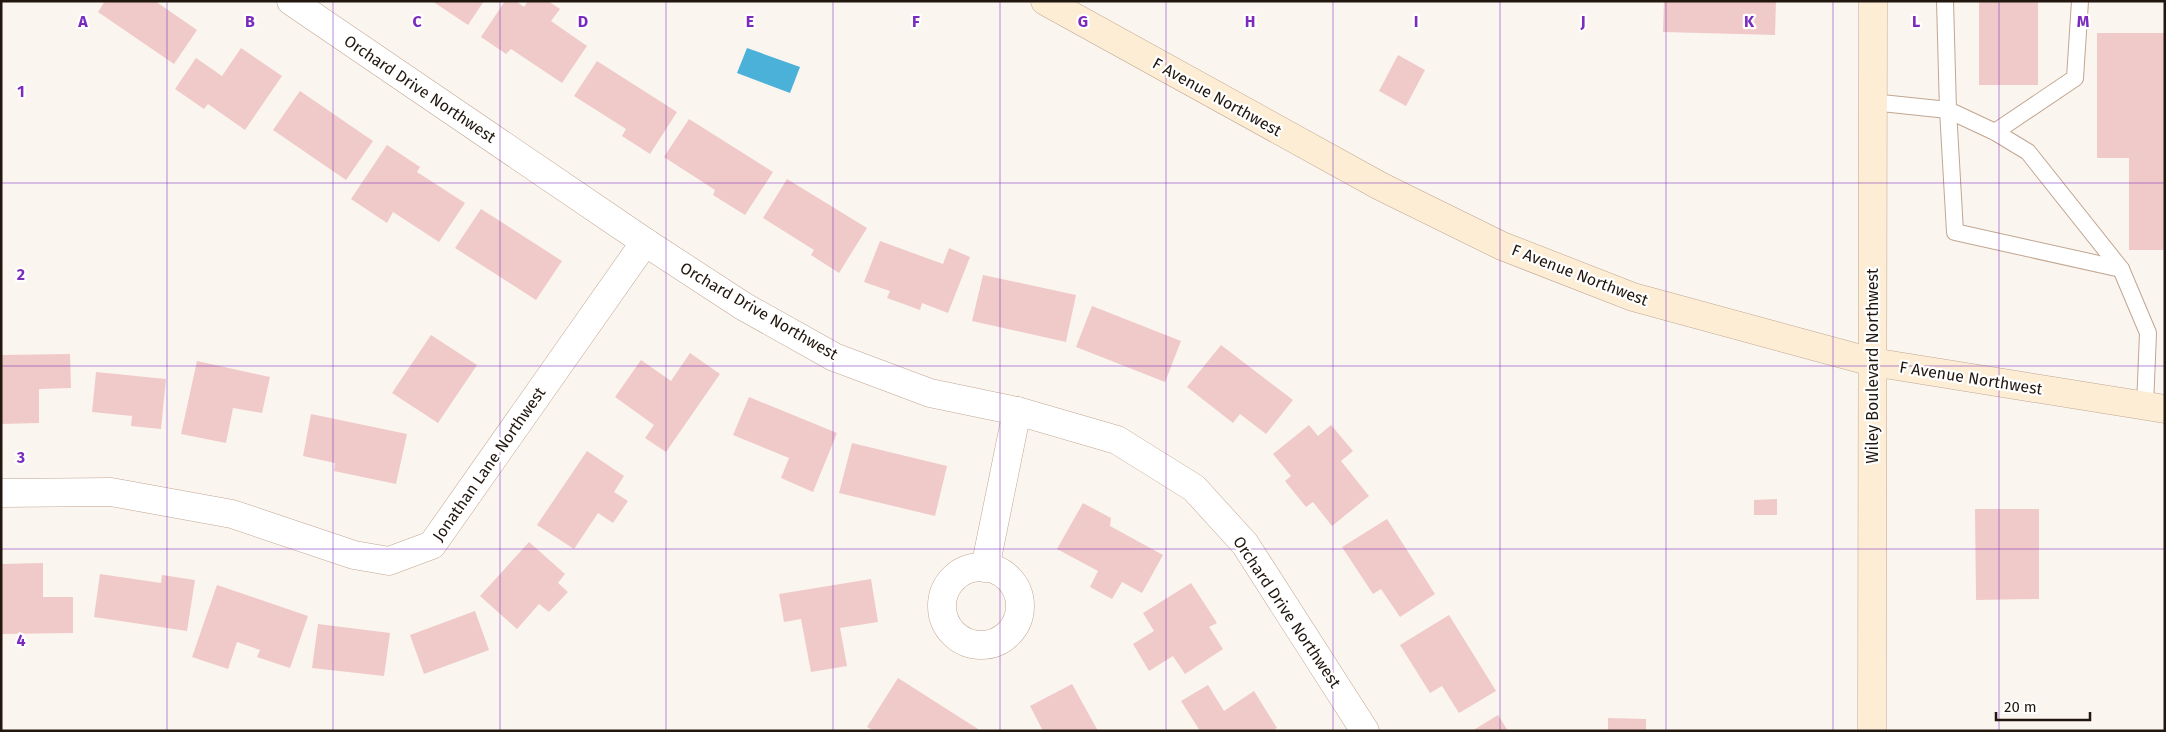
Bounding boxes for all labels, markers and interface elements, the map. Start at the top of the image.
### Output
text: A [77,12,88,31]
text: B [245,12,255,31]
text: C [412,12,422,31]
text: D [578,12,588,31]
text: E [746,12,754,31]
text: F [912,12,920,31]
text: G [1078,12,1088,31]
text: H [1245,12,1255,31]
text: I [1414,12,1418,31]
text: J [1579,12,1586,31]
text: K [1744,12,1755,31]
text: L [1912,12,1920,31]
text: M [2077,12,2090,31]
street label: Orchard Drive Northwest [341,31,500,147]
street label: F Avenue Northwest [1149,54,1285,140]
text: 1 [17,82,25,101]
street label: F Avenue Northwest [1509,240,1651,310]
street label: Orchard Drive Northwest [677,258,841,364]
text: 2 [17,265,25,284]
street label: Wiley Boulevard Northwest [1863,268,1882,464]
street label: F Avenue Northwest [1898,357,2044,399]
street label: Jonathan Lane Northwest [429,383,550,545]
text: 3 [16,448,25,467]
street label: Orchard Drive Northwest [1229,533,1345,692]
text: 4 [16,631,26,650]
scale bar [1996,690,2090,722]
text: 20 m [2004,698,2037,716]

